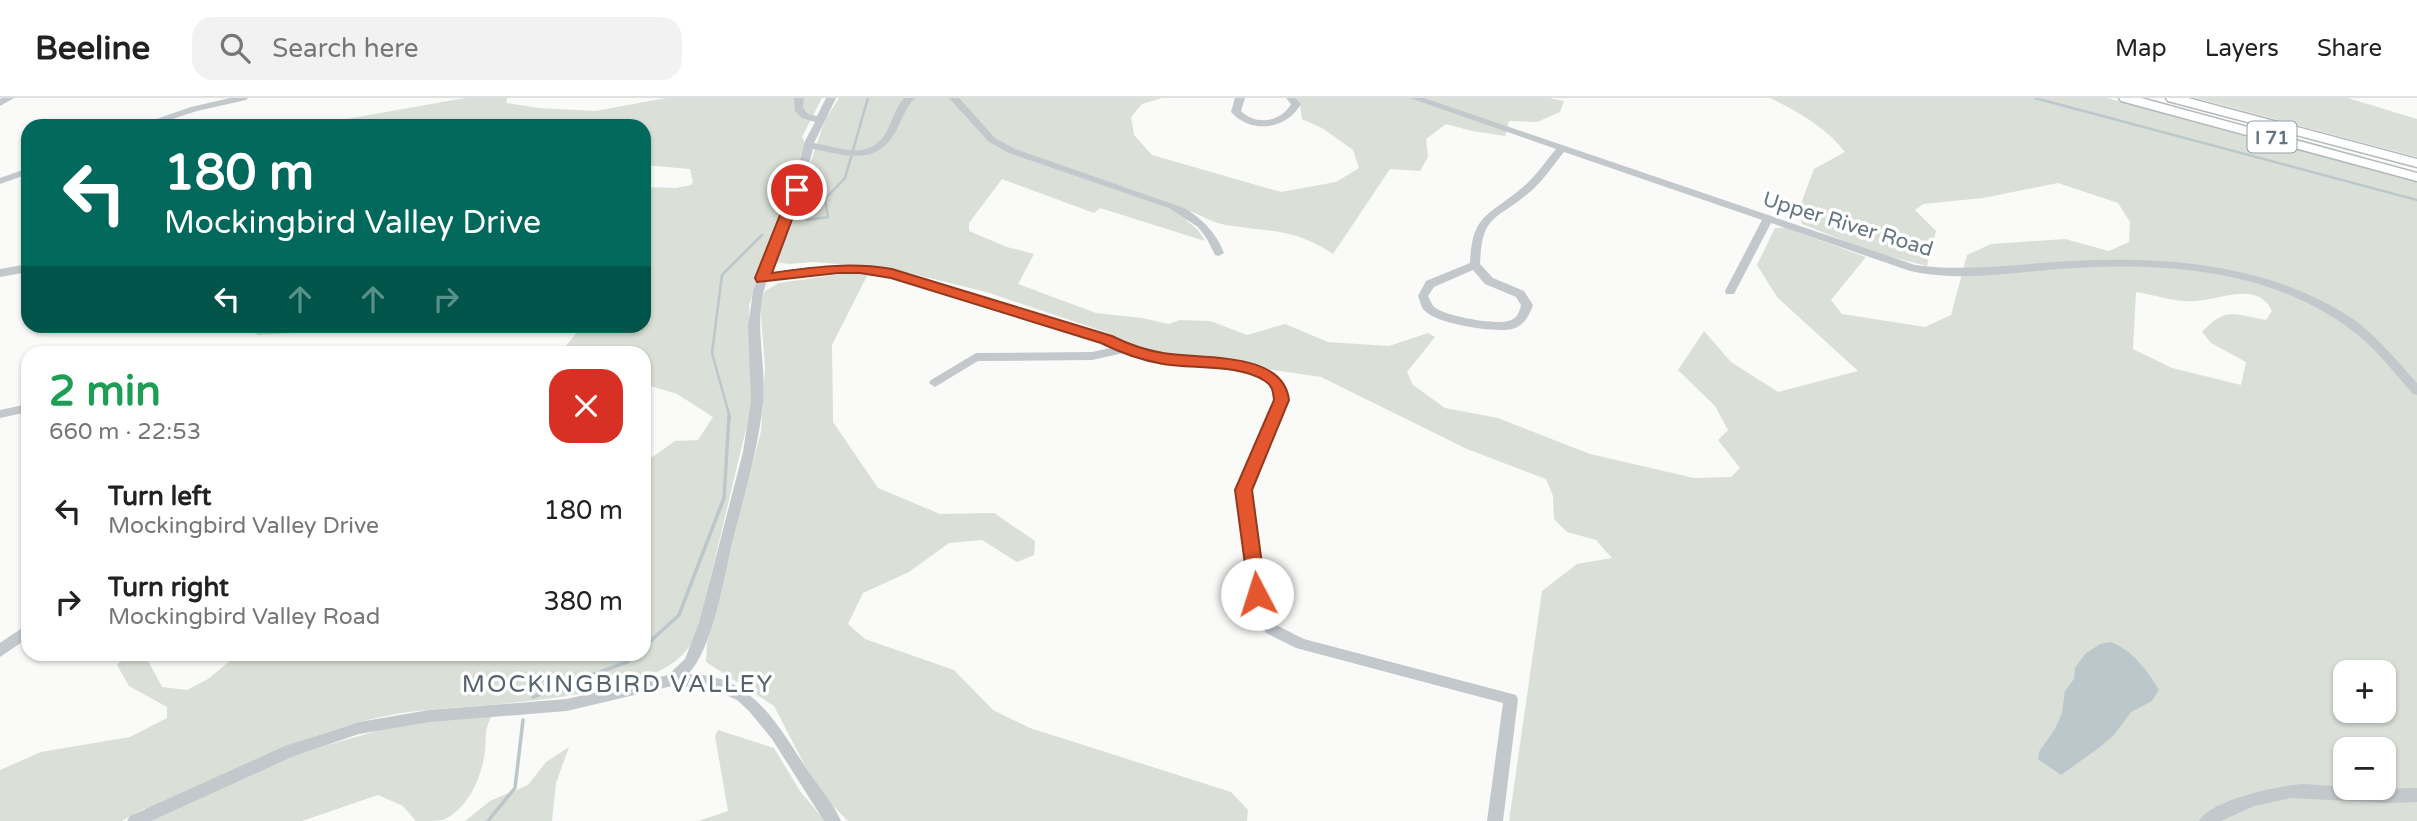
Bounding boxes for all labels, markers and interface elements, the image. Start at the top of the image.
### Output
search box [192,17,682,80]
text: Beeline [35,29,150,68]
icon: search [216,29,254,67]
text: Search here [272,33,418,64]
text: Map [2115,34,2167,63]
text: Layers [2205,34,2279,63]
text: Share [2317,34,2382,63]
road number: I 71 [2248,121,2296,152]
text: 180 m [164,144,314,203]
icon: left [49,147,140,238]
pin [767,160,827,220]
icon: arrive [778,171,816,209]
street label: Upper River Road [1760,187,1936,262]
text: Mockingbird Valley Drive [164,204,541,242]
icon: left [208,280,246,318]
icon: ahead [281,280,319,318]
icon: ahead [354,280,392,318]
icon: right [427,280,465,318]
text: 2 min [49,366,161,417]
button: close [549,369,623,443]
text: 660 m · 22:53 [49,418,201,446]
text: Turn left [108,481,211,512]
icon: left [49,492,87,530]
text: 180 m [543,495,623,526]
text: Mockingbird Valley Drive [108,512,379,540]
position arrow [1220,557,1294,631]
text: Turn right [108,572,229,603]
icon: right [49,583,87,621]
text: 380 m [543,586,623,617]
text: Mockingbird Valley Road [108,603,380,631]
map controls [2333,660,2396,800]
button: + [2333,660,2396,723]
district label: MOCKINGBIRD VALLEY [462,670,774,699]
button: − [2333,737,2396,800]

